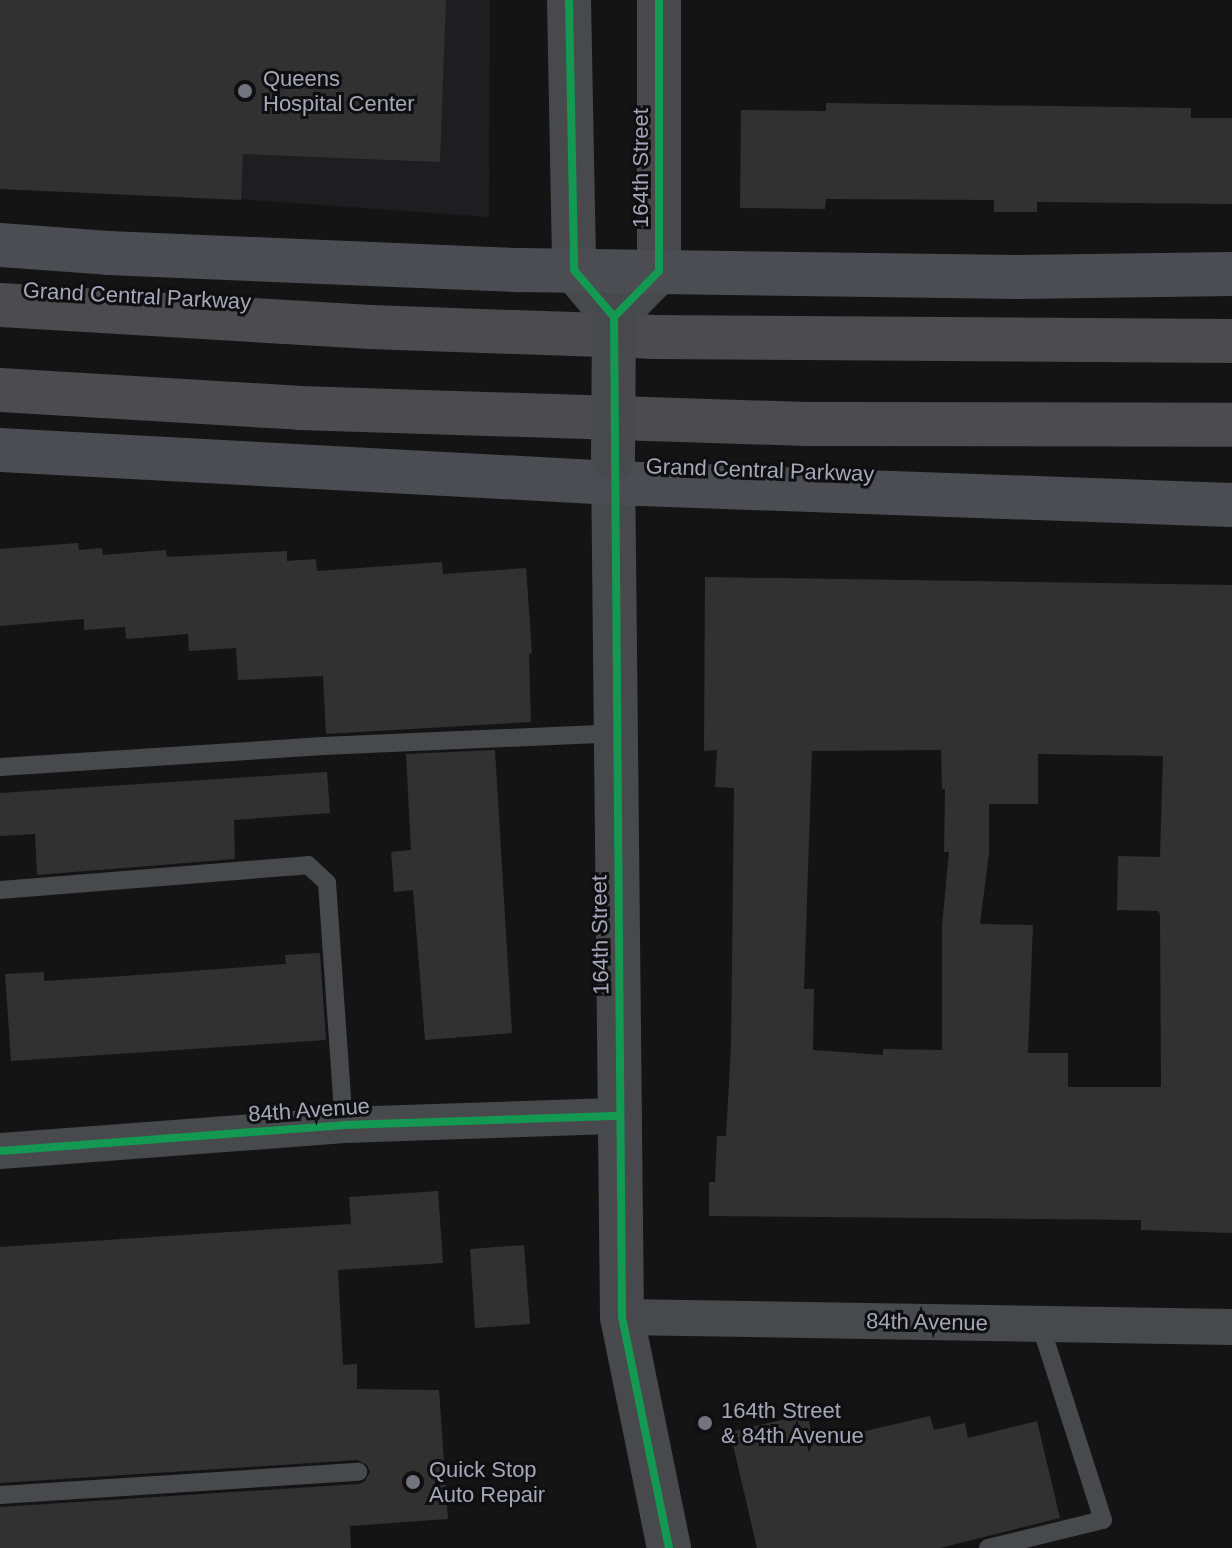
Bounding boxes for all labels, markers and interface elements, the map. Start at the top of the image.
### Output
place label: Queens Hospital Center [263,65,415,116]
marker: Queens Hospital Center [234,80,256,102]
street label: 164th Street [628,108,654,228]
street label: Grand Central Parkway [22,277,252,315]
street label: Grand Central Parkway [645,453,875,487]
street label: 164th Street [586,875,614,995]
street label: 84th Avenue [247,1093,371,1127]
street label: 84th Avenue [865,1308,989,1336]
place label: 164th Street & 84th Avenue [721,1397,865,1448]
marker: 164th Street & 84th Avenue [696,1414,714,1432]
place label: Quick Stop Auto Repair [429,1456,545,1508]
marker: Quick Stop Auto Repair [404,1473,422,1491]

